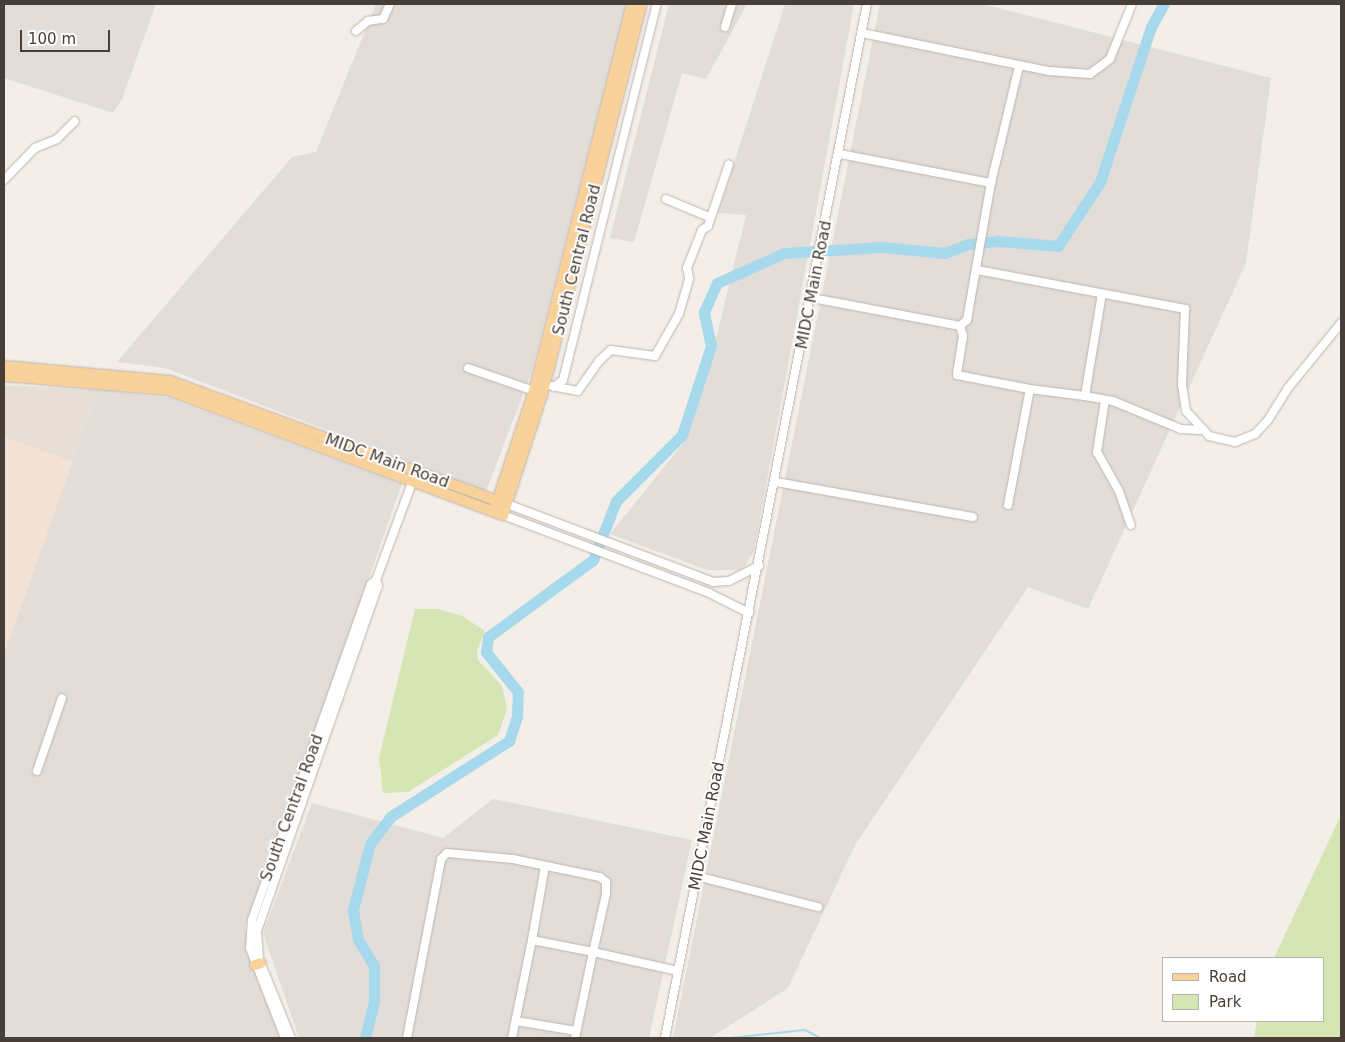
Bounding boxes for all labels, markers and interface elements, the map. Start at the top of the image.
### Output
scale bar [22,20,112,52]
text: 100 m [28,30,76,48]
street label: South Central Road [549,182,605,338]
street label: MIDC Main Road [792,219,836,351]
street label: MIDC Main Road [322,430,452,492]
street label: South Central Road [256,732,328,884]
street label: MIDC Main Road [685,760,729,892]
legend [1162,957,1325,1022]
text: Road [1209,968,1247,986]
text: Park [1209,993,1241,1011]

